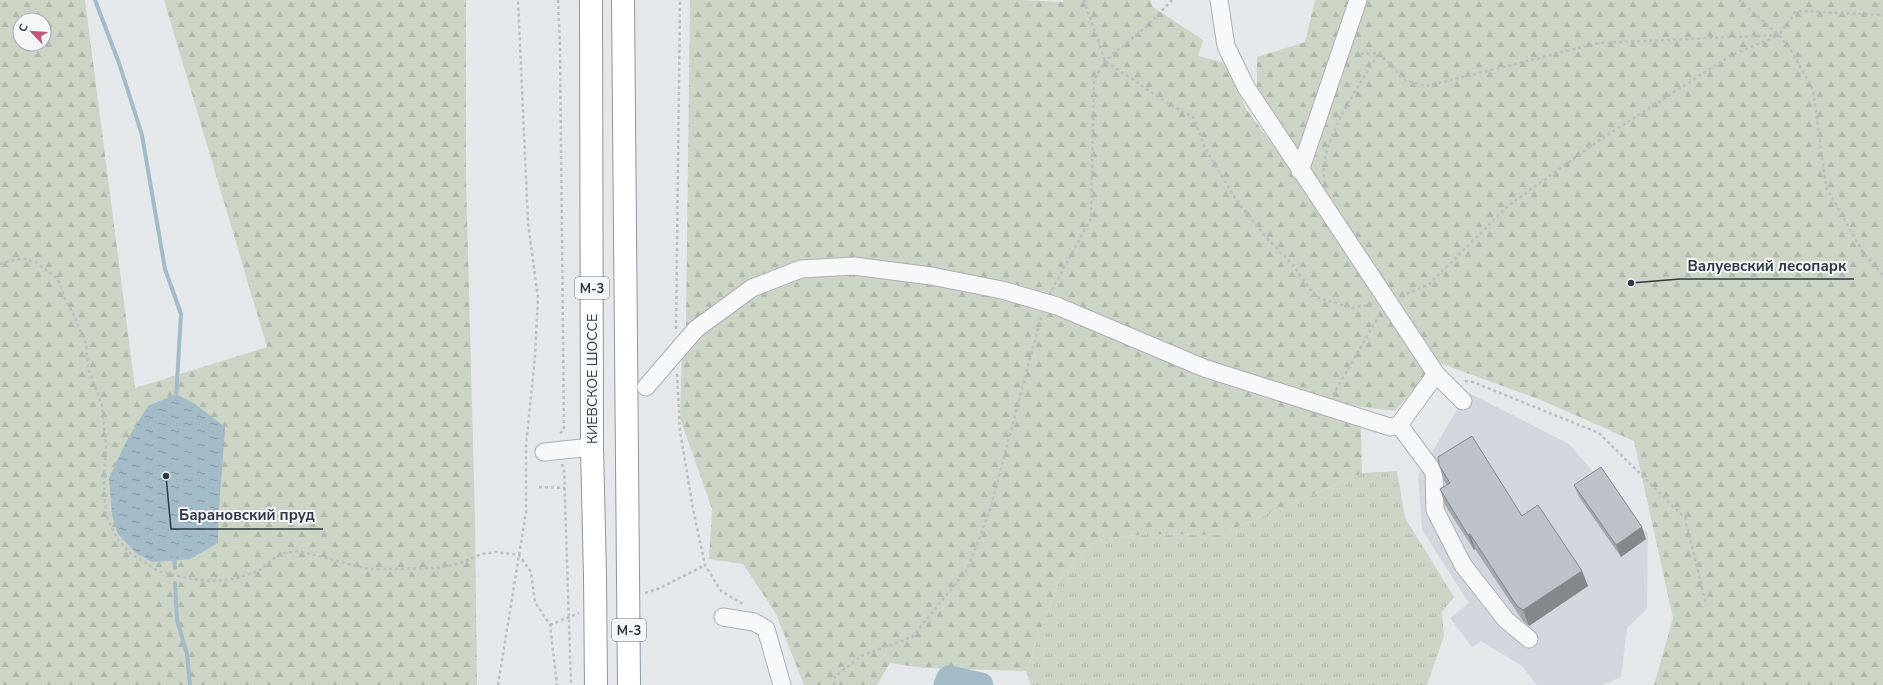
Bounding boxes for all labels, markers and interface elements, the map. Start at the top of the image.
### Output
north arrow [12,12,52,52]
text: С [15,21,32,35]
callout: Валуевский лесопарк [1680,252,1854,279]
text: Валуевский лесопарк [1688,256,1847,276]
road number: М-3 [575,277,609,299]
street label: КИЕВСКОЕ ШОССЕ [583,314,602,444]
callout: Барановский пруд [171,502,323,529]
text: Барановский пруд [179,505,315,525]
road number: М-3 [612,619,646,641]

